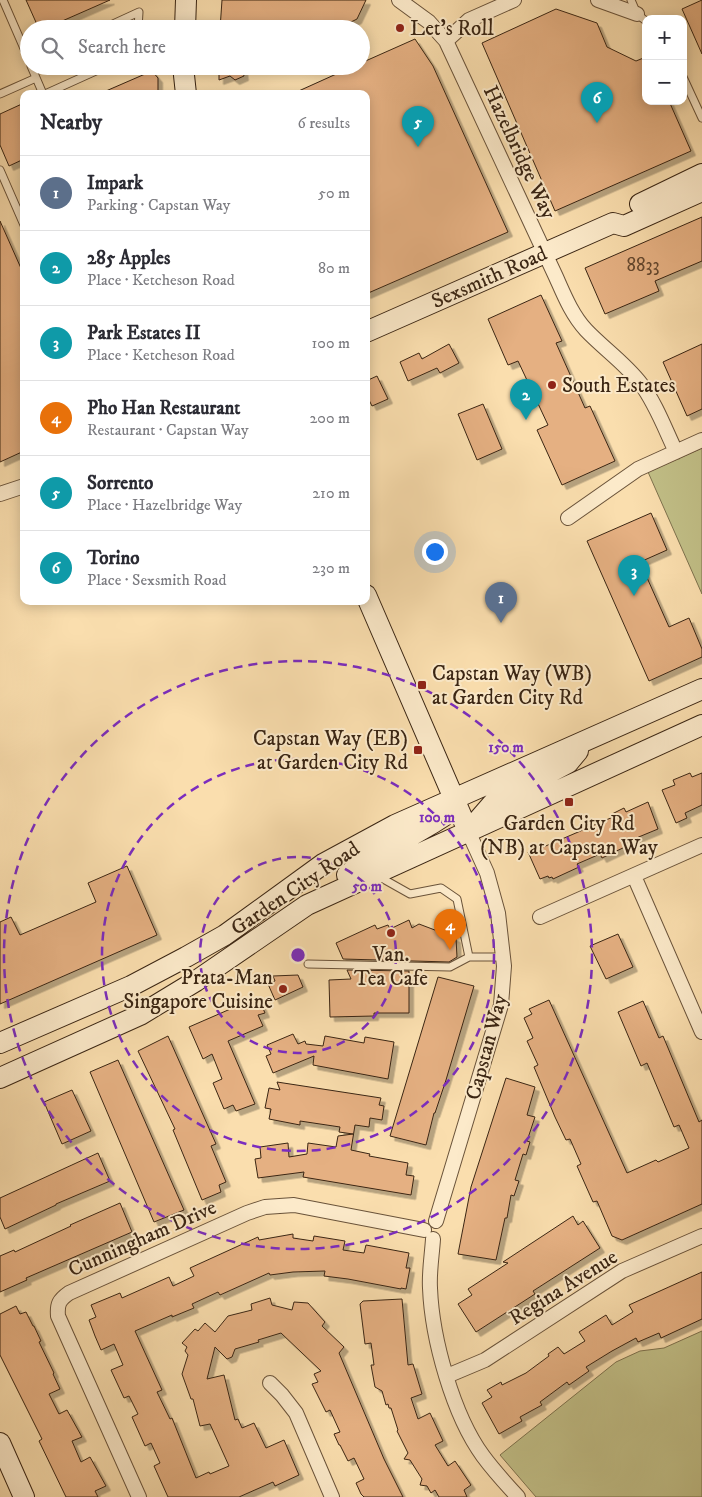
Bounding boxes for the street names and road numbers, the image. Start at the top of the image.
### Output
street label: Hazelbridge Way [477,82,562,224]
street label: Sexsmith Road [428,241,552,315]
street label: Garden City Road [226,836,365,942]
street label: Capstan Way [460,991,514,1103]
street label: Cunningham Drive [64,1194,221,1283]
street label: Regina Avenue [504,1244,623,1331]

